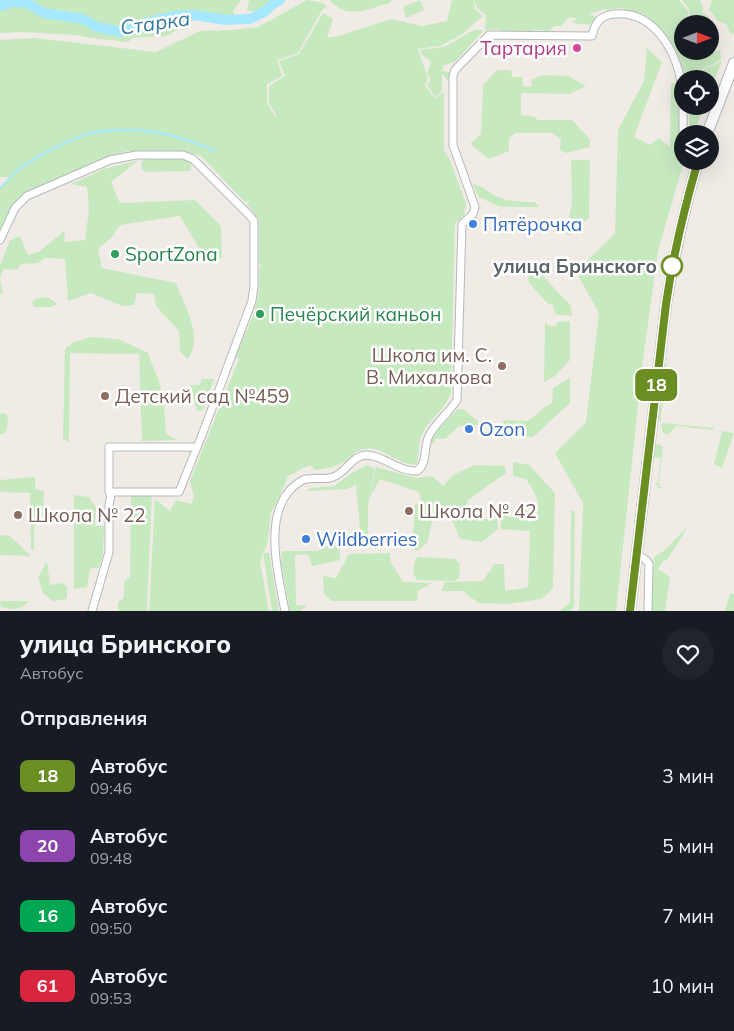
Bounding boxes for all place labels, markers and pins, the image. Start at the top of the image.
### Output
place label: Тартария [480,36,567,60]
marker: Тартария [571,42,583,54]
place label: Пятёрочка [483,212,582,236]
marker: Пятёрочка [467,218,479,230]
place label: SportZona [125,242,218,266]
marker: SportZona [109,248,121,260]
place label: улица Бринского [493,254,657,278]
marker: улица Бринского [661,255,683,277]
place label: Печёрский каньон [270,302,441,326]
marker: Печёрский каньон [254,308,266,320]
place label: Школа им. С. В. Михалкова [366,343,492,389]
marker: Школа им. С. В. Михалкова [496,360,508,372]
place label: Детский сад №459 [115,384,289,408]
marker: Детский сад №459 [99,390,111,402]
place label: Ozon [479,417,525,441]
marker: Ozon [463,423,475,435]
place label: Школа № 42 [419,499,537,523]
place label: Школа № 22 [28,503,146,527]
marker: Школа № 42 [403,505,415,517]
marker: Школа № 22 [12,509,24,521]
place label: Wildberries [316,527,417,551]
marker: Wildberries [300,533,312,545]

